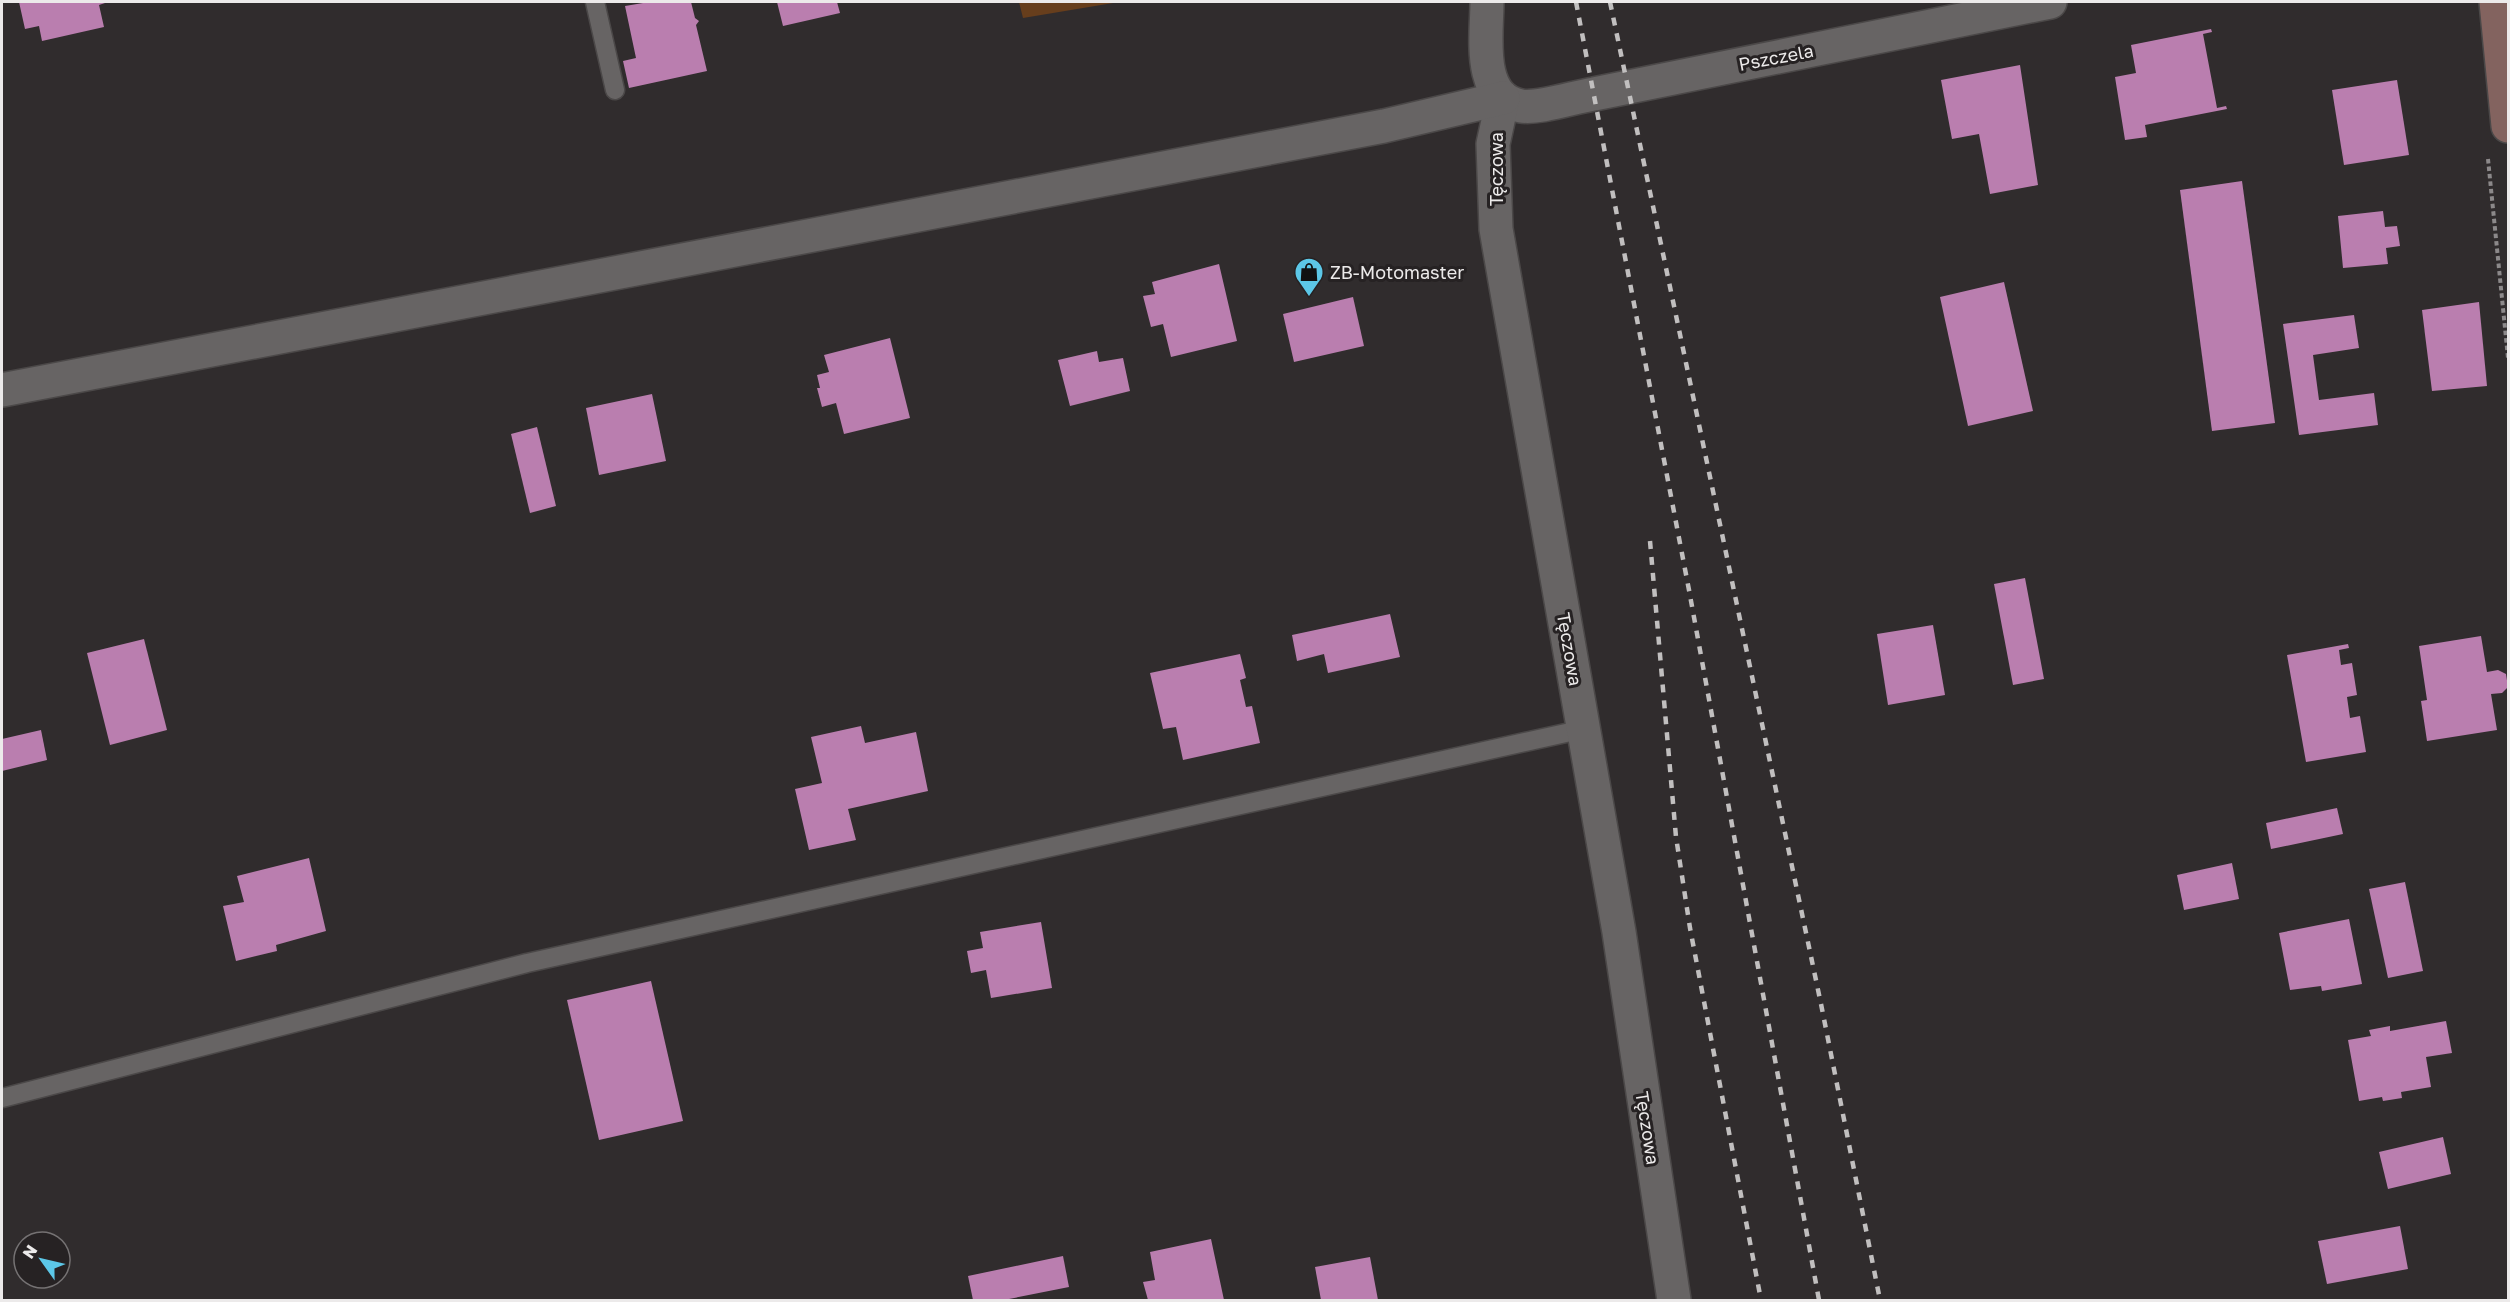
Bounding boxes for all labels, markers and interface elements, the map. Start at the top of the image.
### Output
street label: Pszczela [1737,39,1815,75]
street label: Tęczowa [1485,132,1507,206]
shop icon: ZB-Motomaster [1293,256,1325,298]
place label: ZB-Motomaster [1330,261,1464,283]
street label: Tęczowa [1553,611,1587,687]
street label: Tęczowa [1631,1090,1665,1166]
north arrow [12,1230,72,1290]
text: N [18,1241,41,1262]

